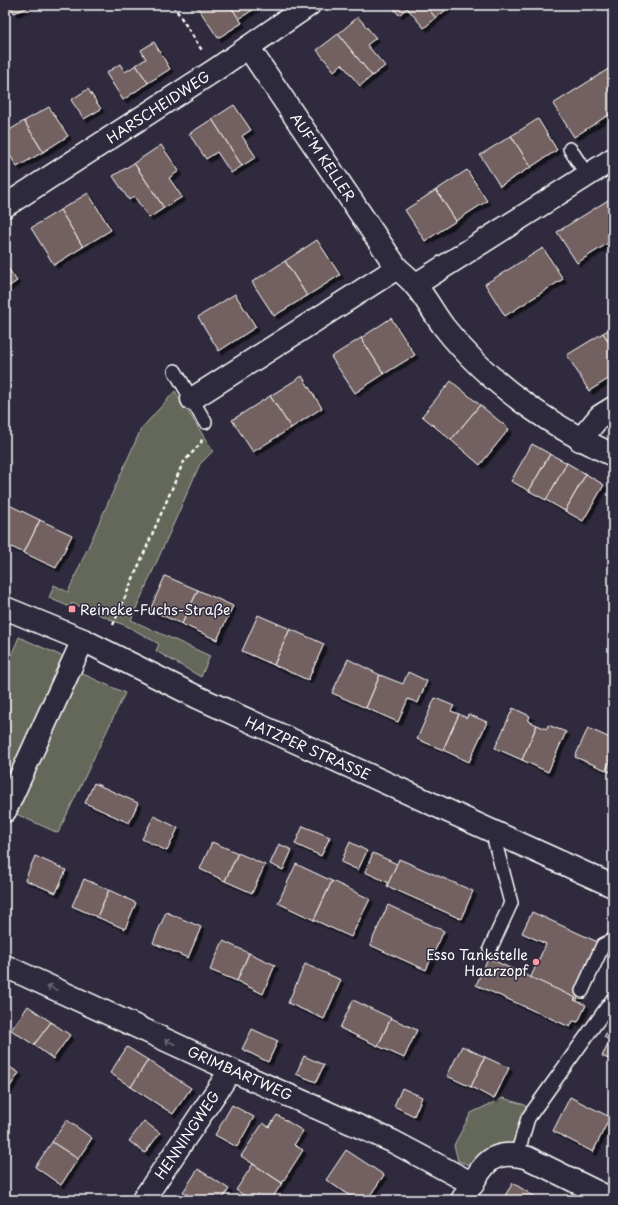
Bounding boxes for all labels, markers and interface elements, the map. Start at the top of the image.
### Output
street label: HARSCHEIDWEG [102,66,214,148]
street label: AUF'M KELLER [286,109,360,205]
place label: Reineke-Fuchs-Straße [80,599,231,620]
marker: Reineke-Fuchs-Straße [67,604,77,614]
street label: HATZPER STRASSE [242,711,374,785]
place label: Esso Tankstelle Haarzopf [426,944,530,981]
marker: Esso Tankstelle Haarzopf [531,957,541,967]
one-way arrow [47,984,59,991]
one-way arrow [165,1038,177,1045]
street label: GRIMBARTWEG [184,1040,296,1106]
street label: HENNINGWEG [150,1087,224,1183]

